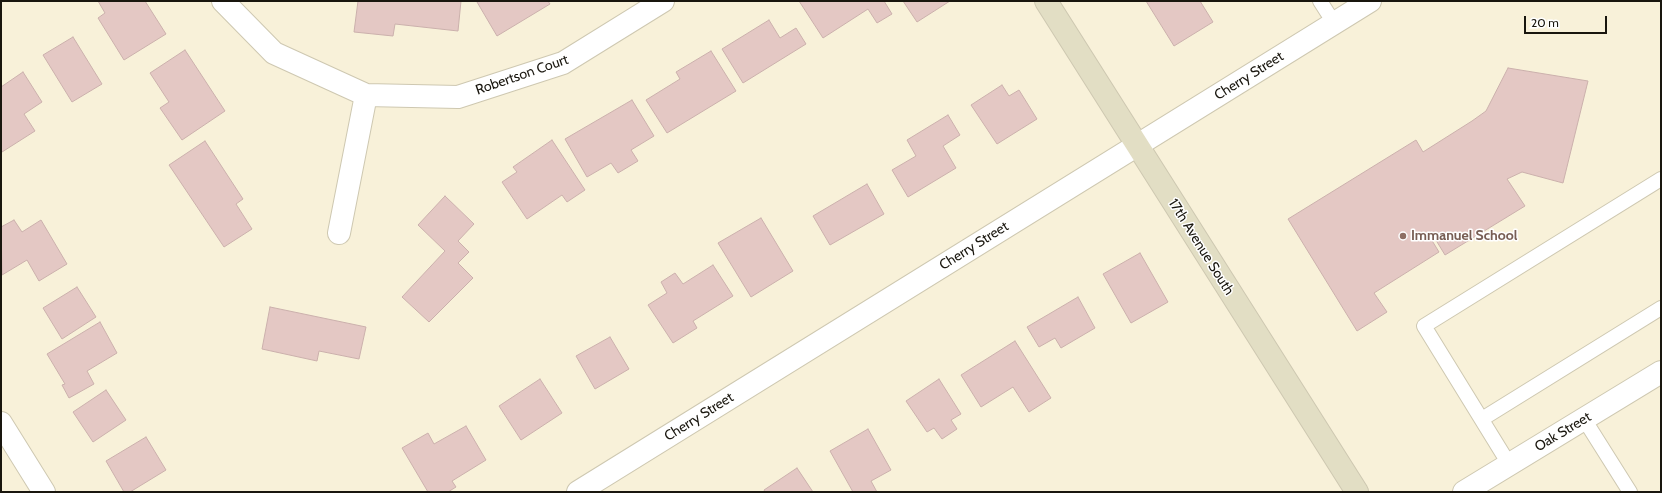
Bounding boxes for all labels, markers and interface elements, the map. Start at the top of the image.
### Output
scale bar [1526,8,1609,34]
text: 20 m [1531,15,1559,30]
street label: Cherry Street [1211,48,1287,104]
street label: Robertson Court [473,51,571,99]
street label: 17th Avenue South [1165,196,1237,298]
street label: Cherry Street [936,218,1012,274]
place label: Immanuel School [1411,228,1517,244]
marker: Immanuel School [1398,231,1408,241]
street label: Cherry Street [661,389,737,445]
street label: Oak Street [1532,409,1594,455]

